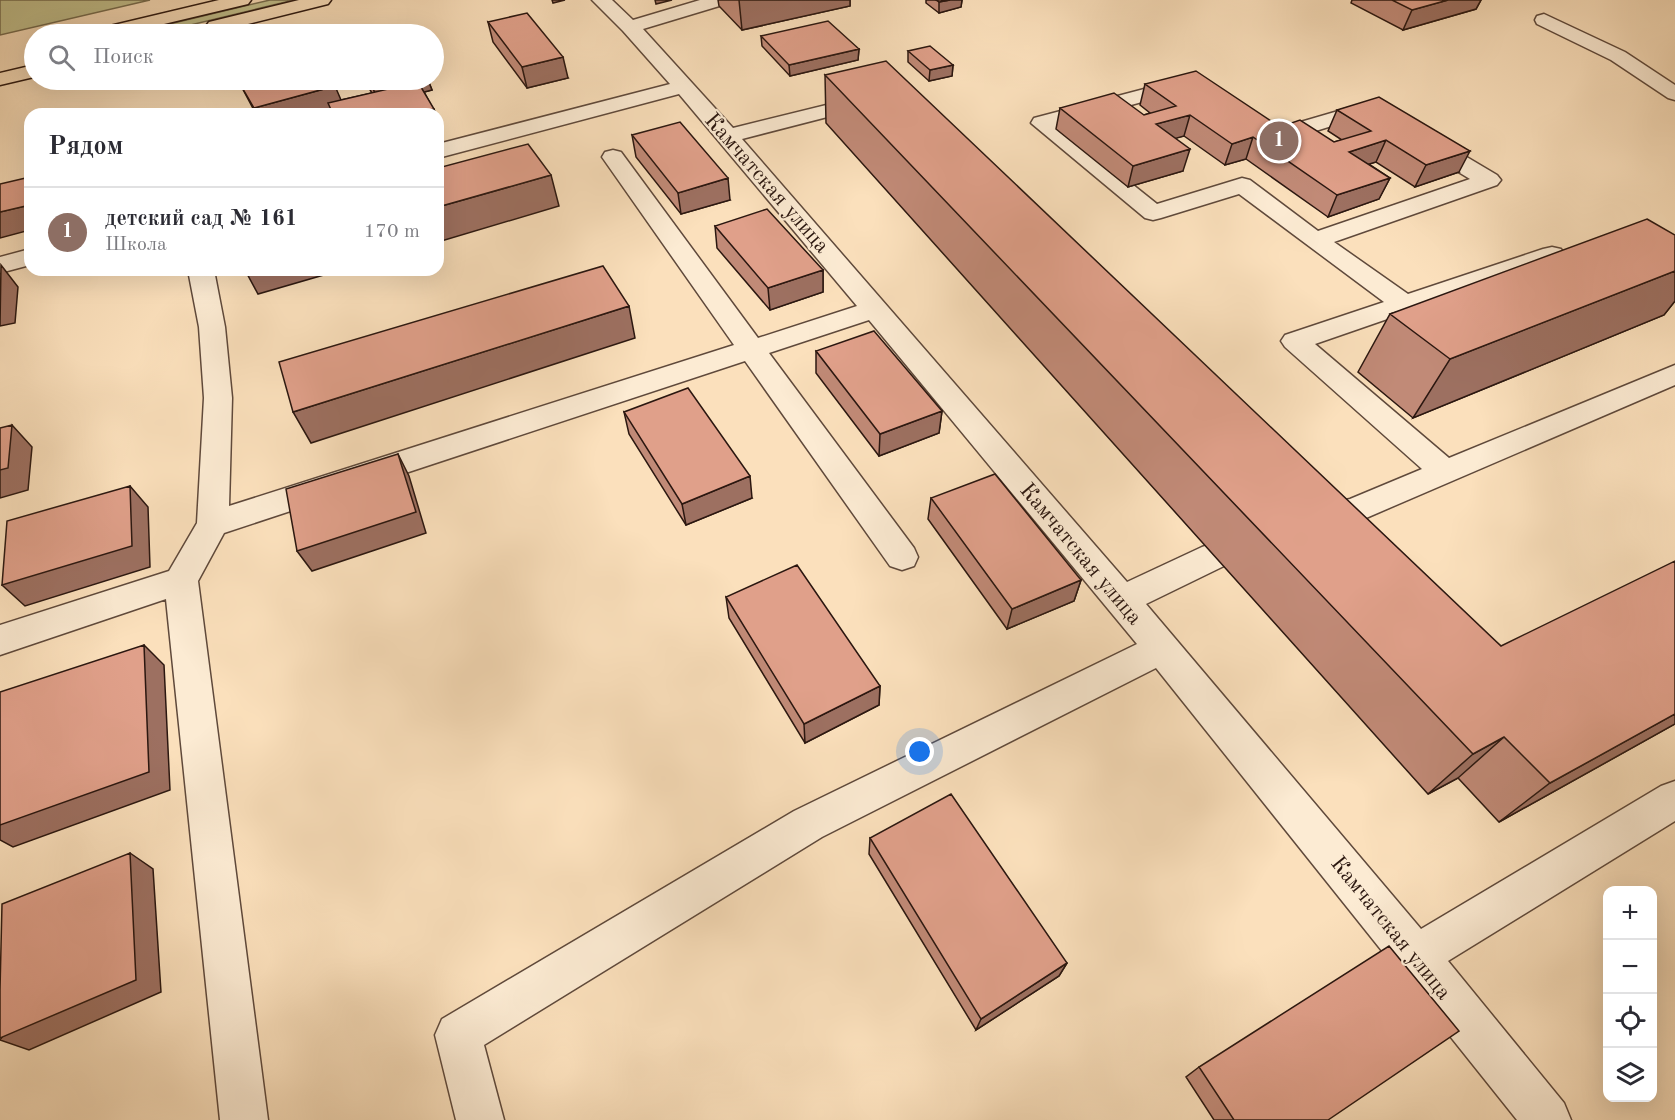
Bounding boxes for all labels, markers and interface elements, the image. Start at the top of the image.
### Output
search box [24,24,444,90]
icon: search [45,41,78,74]
text: Поиск [93,46,154,68]
street label: Камчатская улица [700,109,833,257]
pin: 1 [1260,118,1298,164]
text: Рядом [48,134,123,160]
text: детский сад № 161 [105,208,298,230]
text: 1 [62,222,73,242]
text: 170 m [364,222,420,242]
text: Школа [105,235,167,255]
street label: Камчатская улица [1015,479,1146,629]
your location [905,737,934,766]
street label: Камчатская улица [1326,852,1455,1004]
map controls [1603,886,1657,1102]
button: + [1603,886,1657,940]
button: − [1603,940,1657,994]
button: locate [1603,994,1657,1048]
button: layers [1603,1048,1657,1102]

